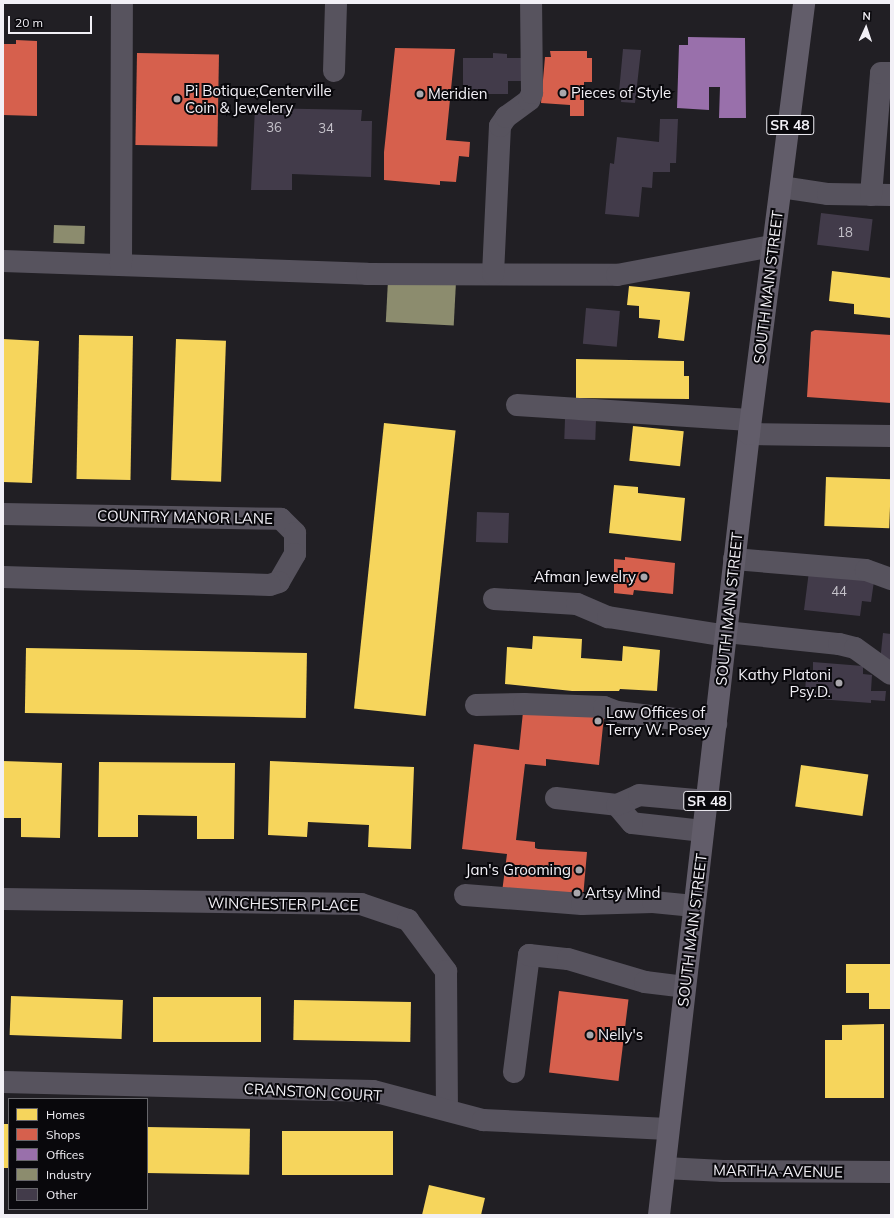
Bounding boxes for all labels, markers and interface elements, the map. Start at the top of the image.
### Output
scale bar [10,8,94,34]
north arrow [846,8,886,48]
text: N [862,9,871,23]
text: 20 m [15,15,43,30]
place label: Pi Botique;Centerville Coin & Jewelery [185,81,332,116]
place label: Pieces of Style [571,84,671,102]
place label: Meridien [428,85,488,103]
marker: Pieces of Style [558,88,568,98]
marker: Meridien [415,89,425,99]
marker: Pi Botique;Centerville Coin & Jewelery [172,94,182,104]
road number: SR 48 [766,113,814,137]
house number: 36 [266,119,282,135]
house number: 34 [318,120,334,136]
street label: SOUTH MAIN STREET [750,209,786,365]
house number: 18 [837,224,853,240]
street label: COUNTRY MANOR LANE [97,506,273,528]
street label: SOUTH MAIN STREET [712,531,746,687]
place label: Afman Jewelry [534,568,636,586]
marker: Afman Jewelry [639,572,649,582]
house number: 44 [831,583,847,599]
place label: Kathy Platoni Psy.D. [738,665,831,700]
marker: Kathy Platoni Psy.D. [834,678,844,688]
place label: Law Offices of Terry W. Posey [606,703,710,738]
marker: Law Offices of Terry W. Posey [593,716,603,726]
road number: SR 48 [683,789,731,813]
street label: SOUTH MAIN STREET [674,852,710,1008]
place label: Jan's Grooming [466,861,571,879]
marker: Jan's Grooming [574,865,584,875]
place label: Artsy Mind [585,884,661,902]
marker: Artsy Mind [572,888,582,898]
street label: WINCHESTER PLACE [207,894,359,914]
place label: Nelly's [598,1026,643,1044]
marker: Nelly's [585,1030,595,1040]
street label: CRANSTON COURT [243,1079,383,1105]
legend [8,1098,148,1210]
text: Homes [46,1107,85,1122]
text: Shops [46,1127,81,1142]
text: Offices [46,1147,84,1162]
street label: MARTHA AVENUE [713,1161,843,1181]
text: Industry [46,1167,91,1182]
text: Other [46,1187,77,1202]

